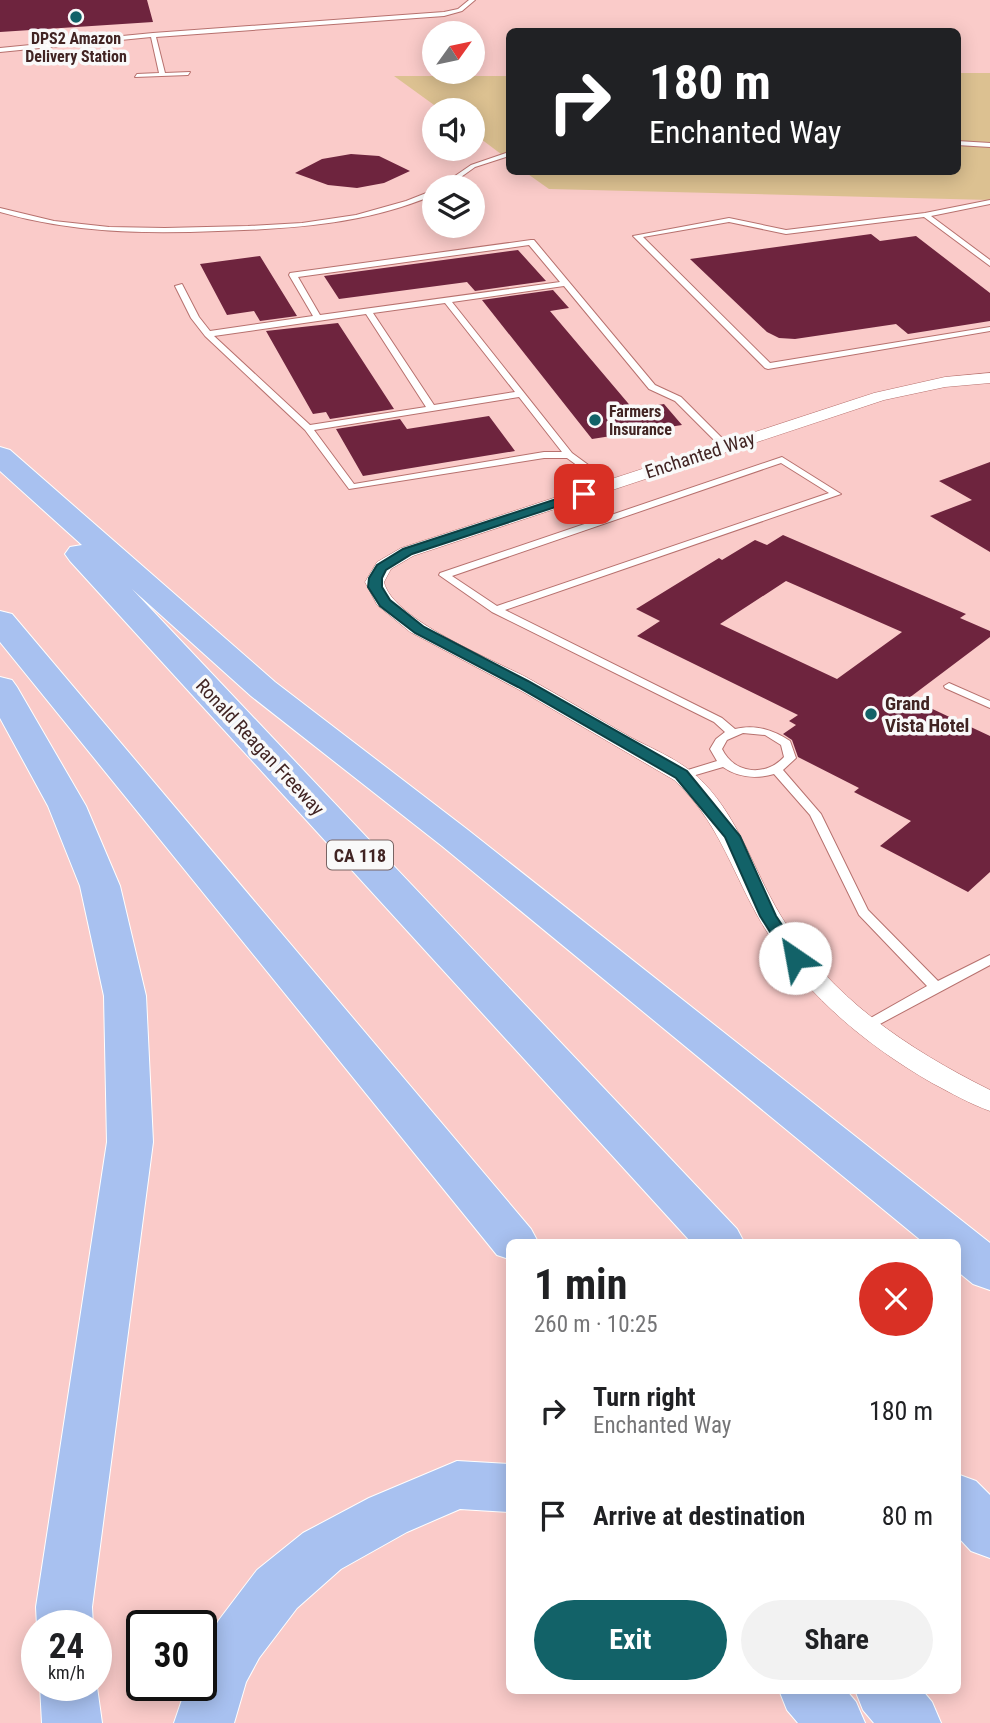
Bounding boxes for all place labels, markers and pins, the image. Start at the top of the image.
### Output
marker: DPS2 Amazon Delivery Station [68,9,84,25]
place label: DPS2 Amazon Delivery Station [25,29,127,66]
place label: Farmers Insurance [609,402,672,439]
marker: Farmers Insurance [587,412,603,428]
pin [554,464,614,524]
place label: Grand Vista Hotel [885,692,969,737]
marker: Grand Vista Hotel [863,706,879,722]

